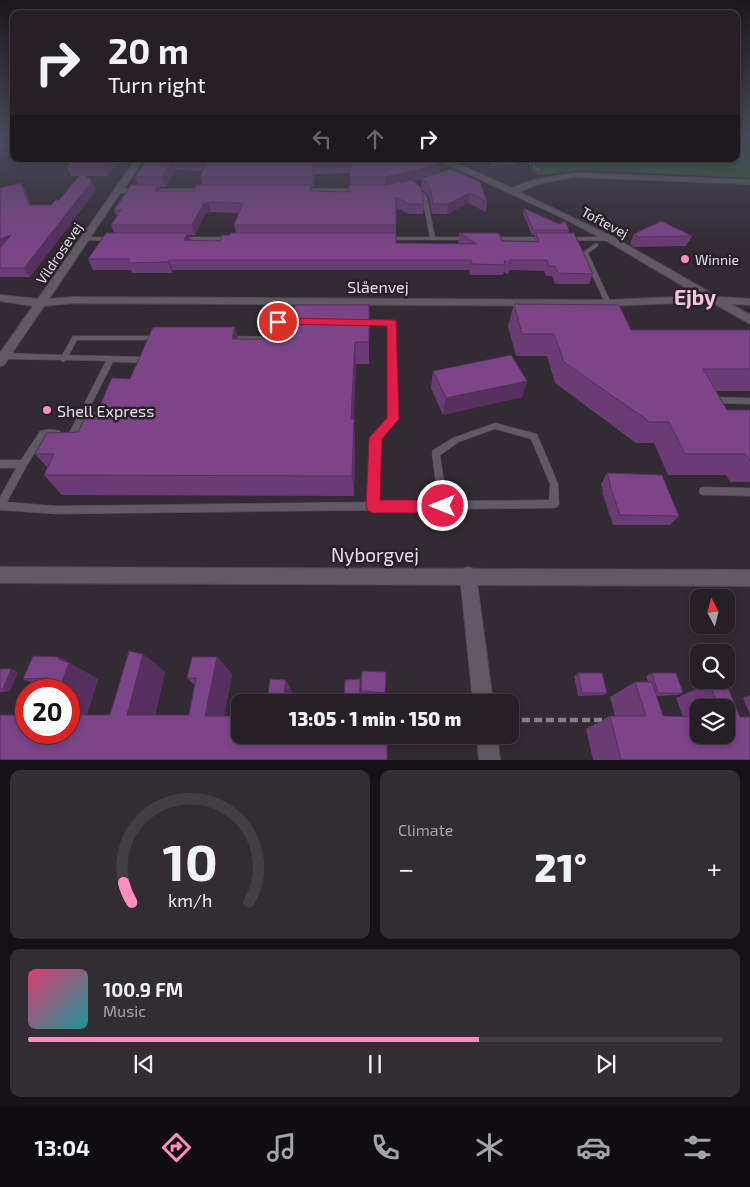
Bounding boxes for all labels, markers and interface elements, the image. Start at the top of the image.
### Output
text: 20 m [108,29,189,71]
icon: right [25,30,90,95]
text: Turn right [108,71,206,97]
icon: left [308,125,336,153]
icon: ahead [361,125,389,153]
icon: right [414,125,442,153]
street label: Toftevej [578,203,632,241]
street label: Vildrosevej [32,219,86,287]
place label: Winnie [695,251,739,268]
marker: Winnie [679,253,691,265]
street label: Slåenvej [347,277,409,297]
district label: Ejby [674,284,716,310]
pin [257,301,299,343]
icon: arrive [264,308,292,336]
place label: Shell Express [57,401,154,420]
marker: Shell Express [41,404,53,416]
position arrow [416,479,468,531]
street label: Nyborgvej [331,543,419,566]
north arrow [690,589,735,634]
map controls [690,589,735,744]
button: search [690,644,735,689]
speed limit sign: 20 [15,679,80,744]
button: layers [690,699,735,744]
text: 13:05 · 1 min · 150 m [289,707,461,730]
text: Climate [398,820,453,839]
text: 10 [162,829,218,891]
text: 21° [534,844,587,890]
text: − [398,851,414,885]
text: + [707,851,722,885]
text: km/h [168,889,212,911]
text: 100.9 FM [103,978,183,1001]
text: Music [103,1001,146,1020]
icon: previous [130,1050,158,1078]
icon: pause [361,1050,389,1078]
icon: next [592,1050,620,1078]
icon: directions [159,1130,194,1165]
icon: music [264,1130,299,1165]
icon: phone [368,1130,403,1165]
icon: climate [472,1130,507,1165]
icon: car [576,1130,611,1165]
icon: filters [680,1130,715,1165]
text: 13:04 [35,1134,90,1160]

